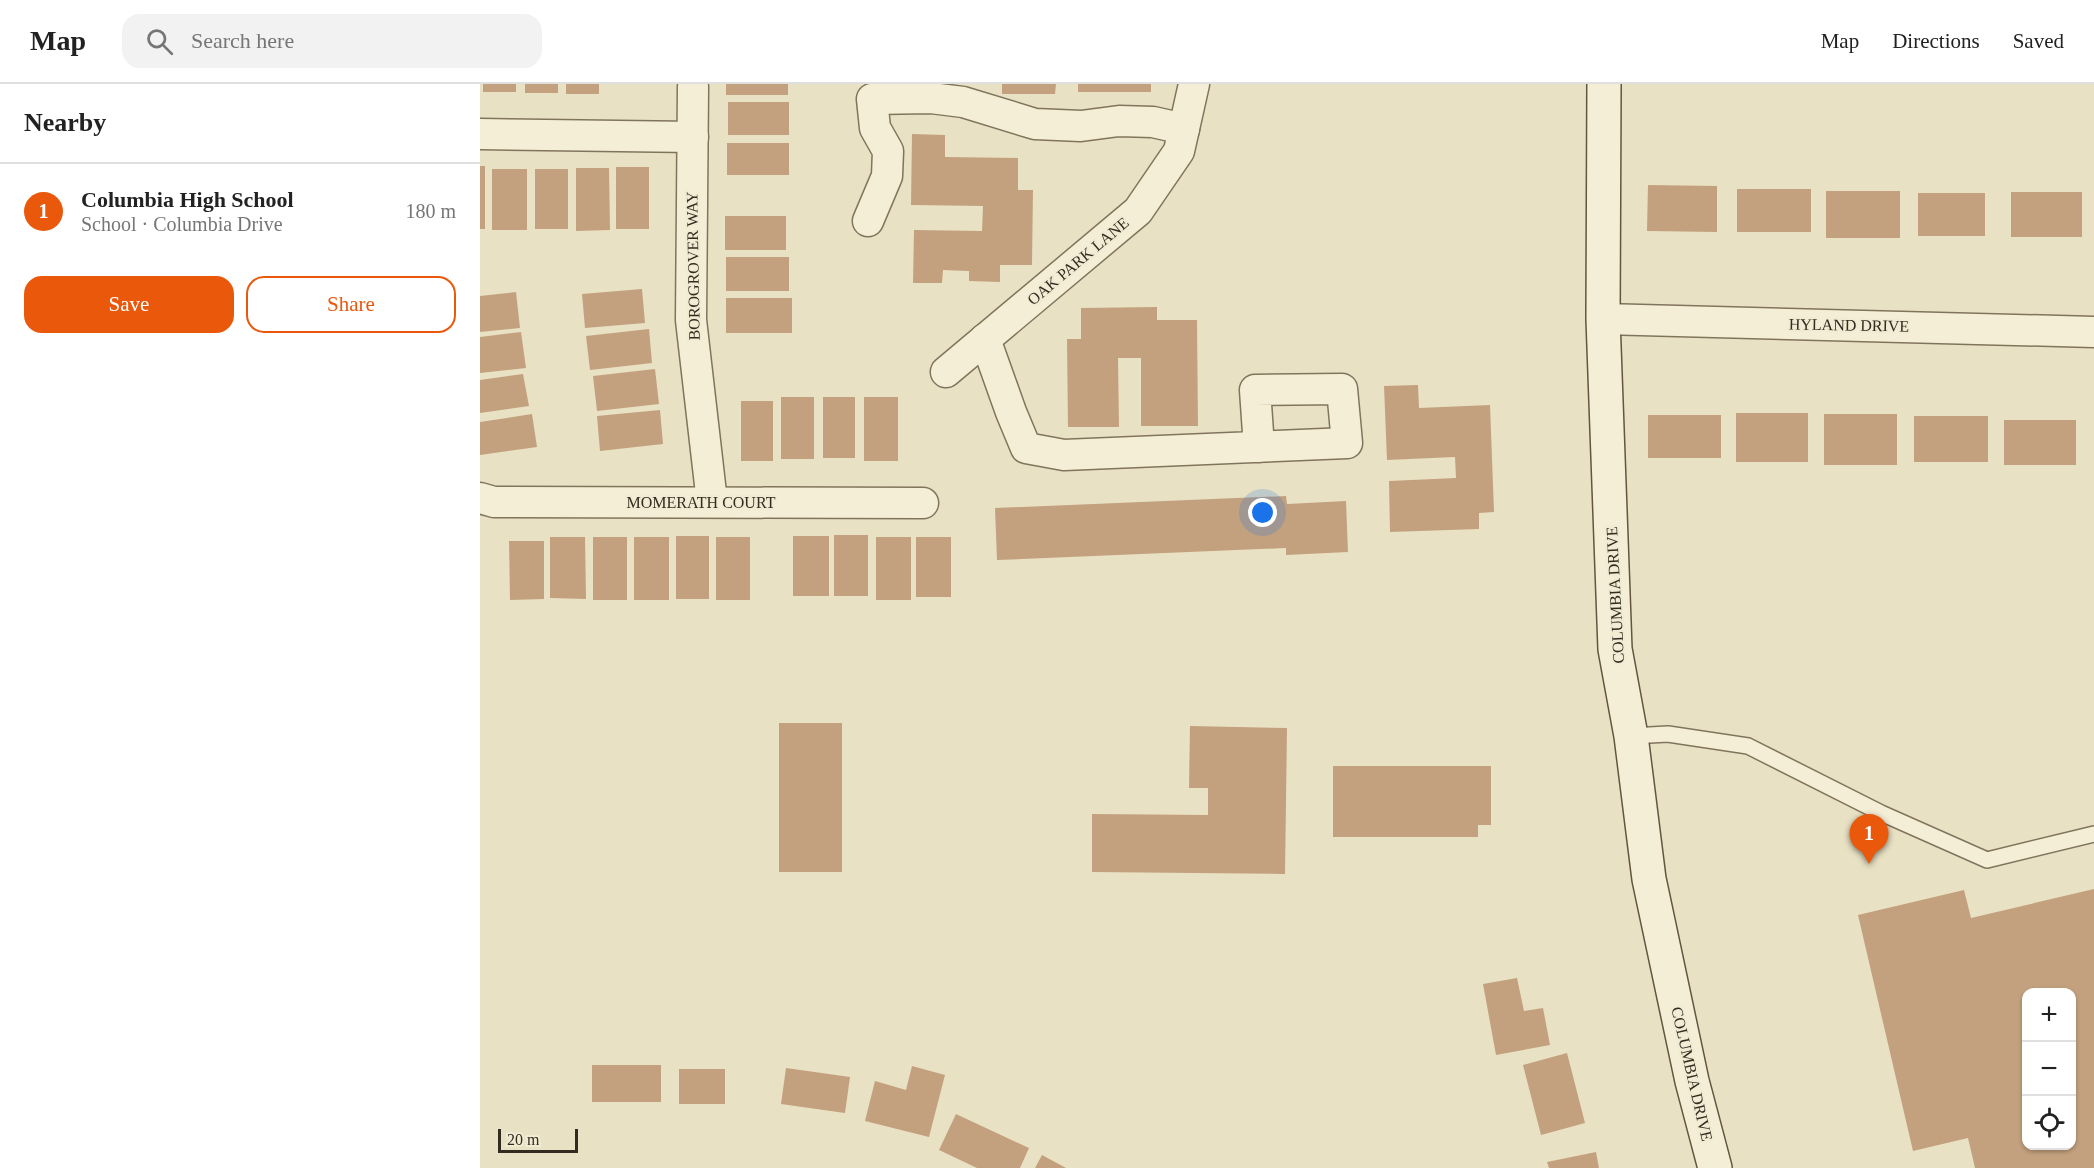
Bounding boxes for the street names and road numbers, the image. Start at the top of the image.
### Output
street label: BOROGROVER WAY [683,191,703,341]
street label: OAK PARK LANE [1024,214,1132,308]
street label: HYLAND DRIVE [1789,315,1909,335]
street label: MOMERATH COURT [627,494,776,511]
street label: COLUMBIA DRIVE [1603,526,1627,664]
street label: COLUMBIA DRIVE [1668,1005,1716,1143]

